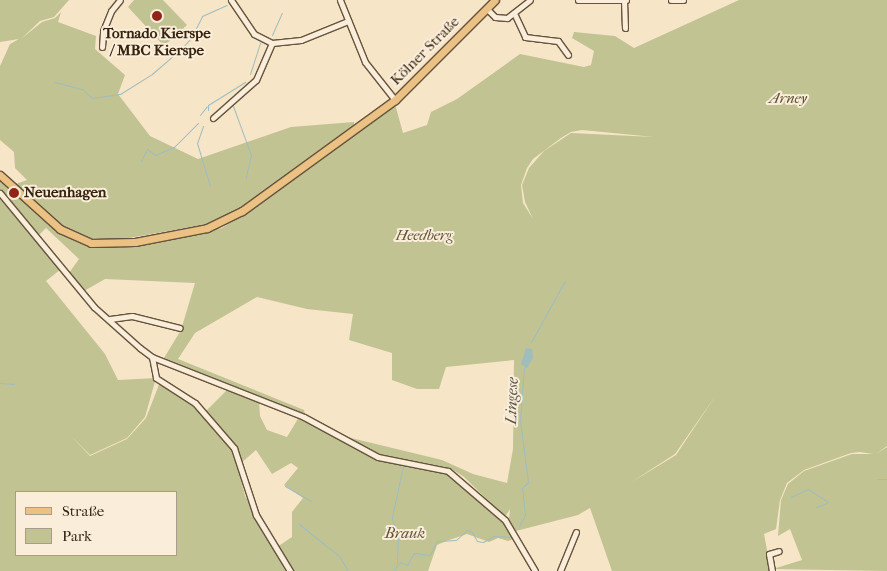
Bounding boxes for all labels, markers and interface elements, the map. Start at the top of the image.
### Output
marker: Tornado Kierspe / MBC Kierspe [151,10,163,22]
street label: Kölner Straße [387,13,463,89]
place label: Tornado Kierspe / MBC Kierspe [103,24,211,59]
park label: Arney [769,90,807,108]
place label: Neuenhagen [24,184,107,202]
marker: Neuenhagen [8,187,20,199]
park label: Heedberg [396,227,452,245]
water label: Lingese [502,377,522,425]
legend [15,491,178,556]
text: Straße [62,502,104,520]
park label: Brauk [385,525,425,543]
text: Park [62,527,92,545]

